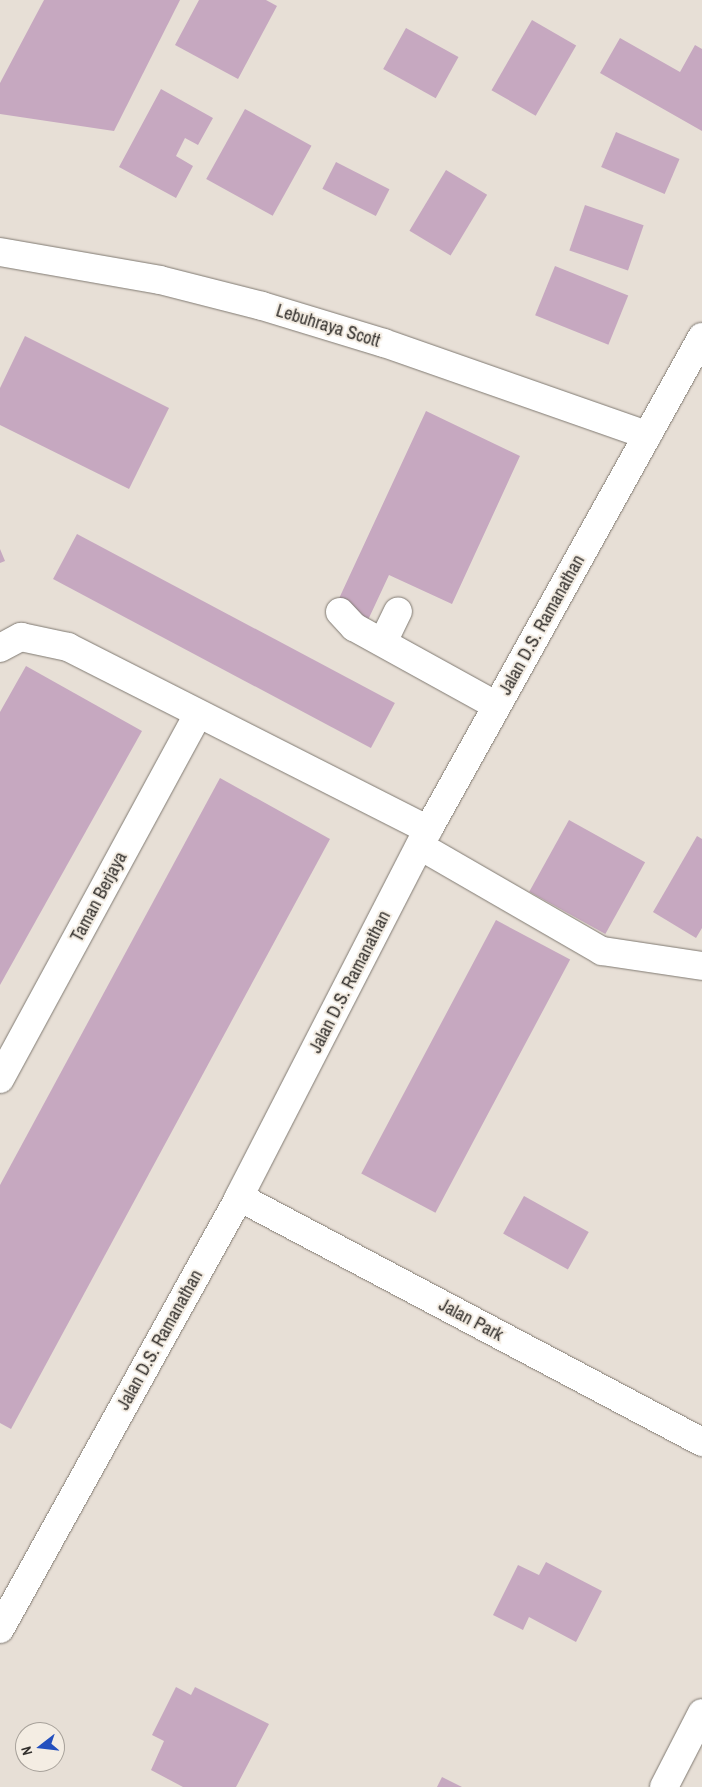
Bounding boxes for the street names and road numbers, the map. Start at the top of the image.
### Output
street label: Lebuhraya Scott [273,300,383,352]
street label: Jalan D.S. Ramanathan [495,551,589,699]
street label: Taman Berjaya [66,848,132,946]
street label: Jalan D.S. Ramanathan [305,907,395,1057]
street label: Jalan D.S. Ramanathan [113,1266,207,1414]
street label: Jalan Park [435,1294,507,1346]

